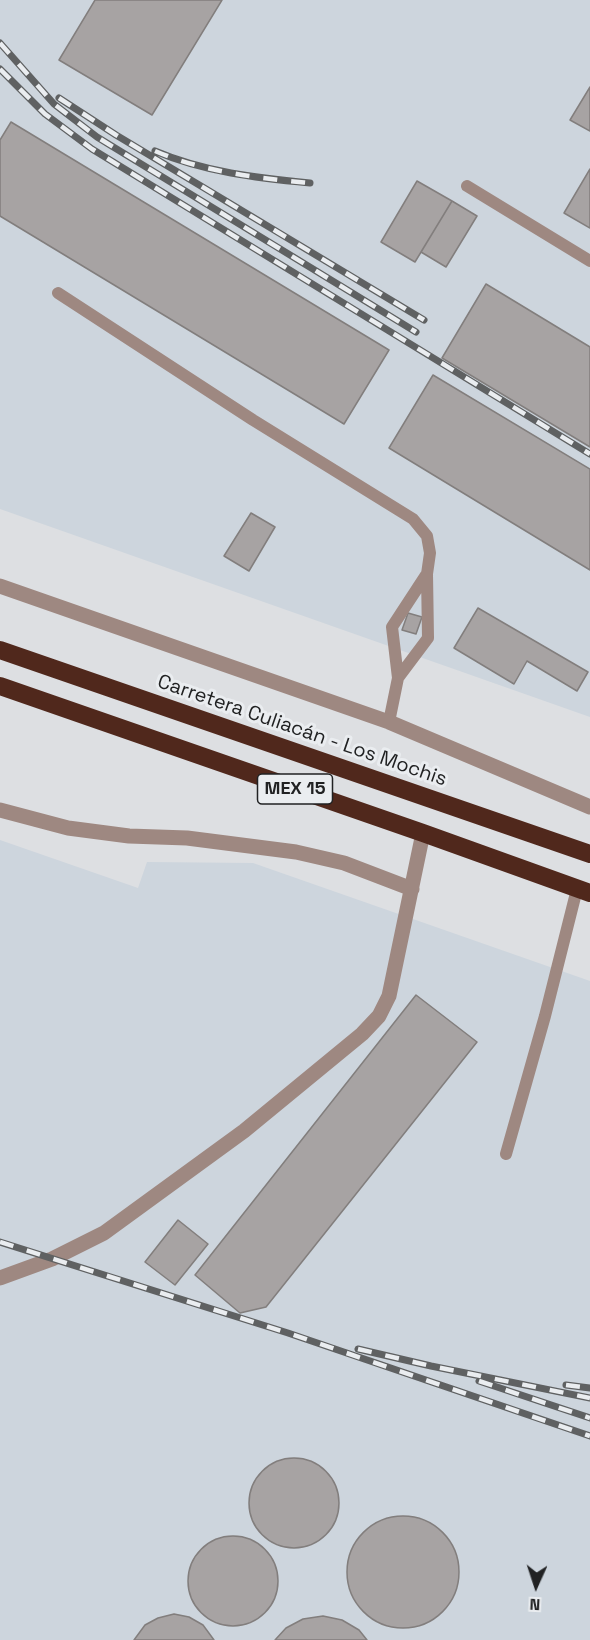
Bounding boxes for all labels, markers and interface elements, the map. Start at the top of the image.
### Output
street label: Carretera Culiacán - Los Mochis [154,670,450,792]
road number: MEX 15 [258,774,332,804]
north arrow [506,1556,566,1616]
text: N [529,1594,541,1615]

